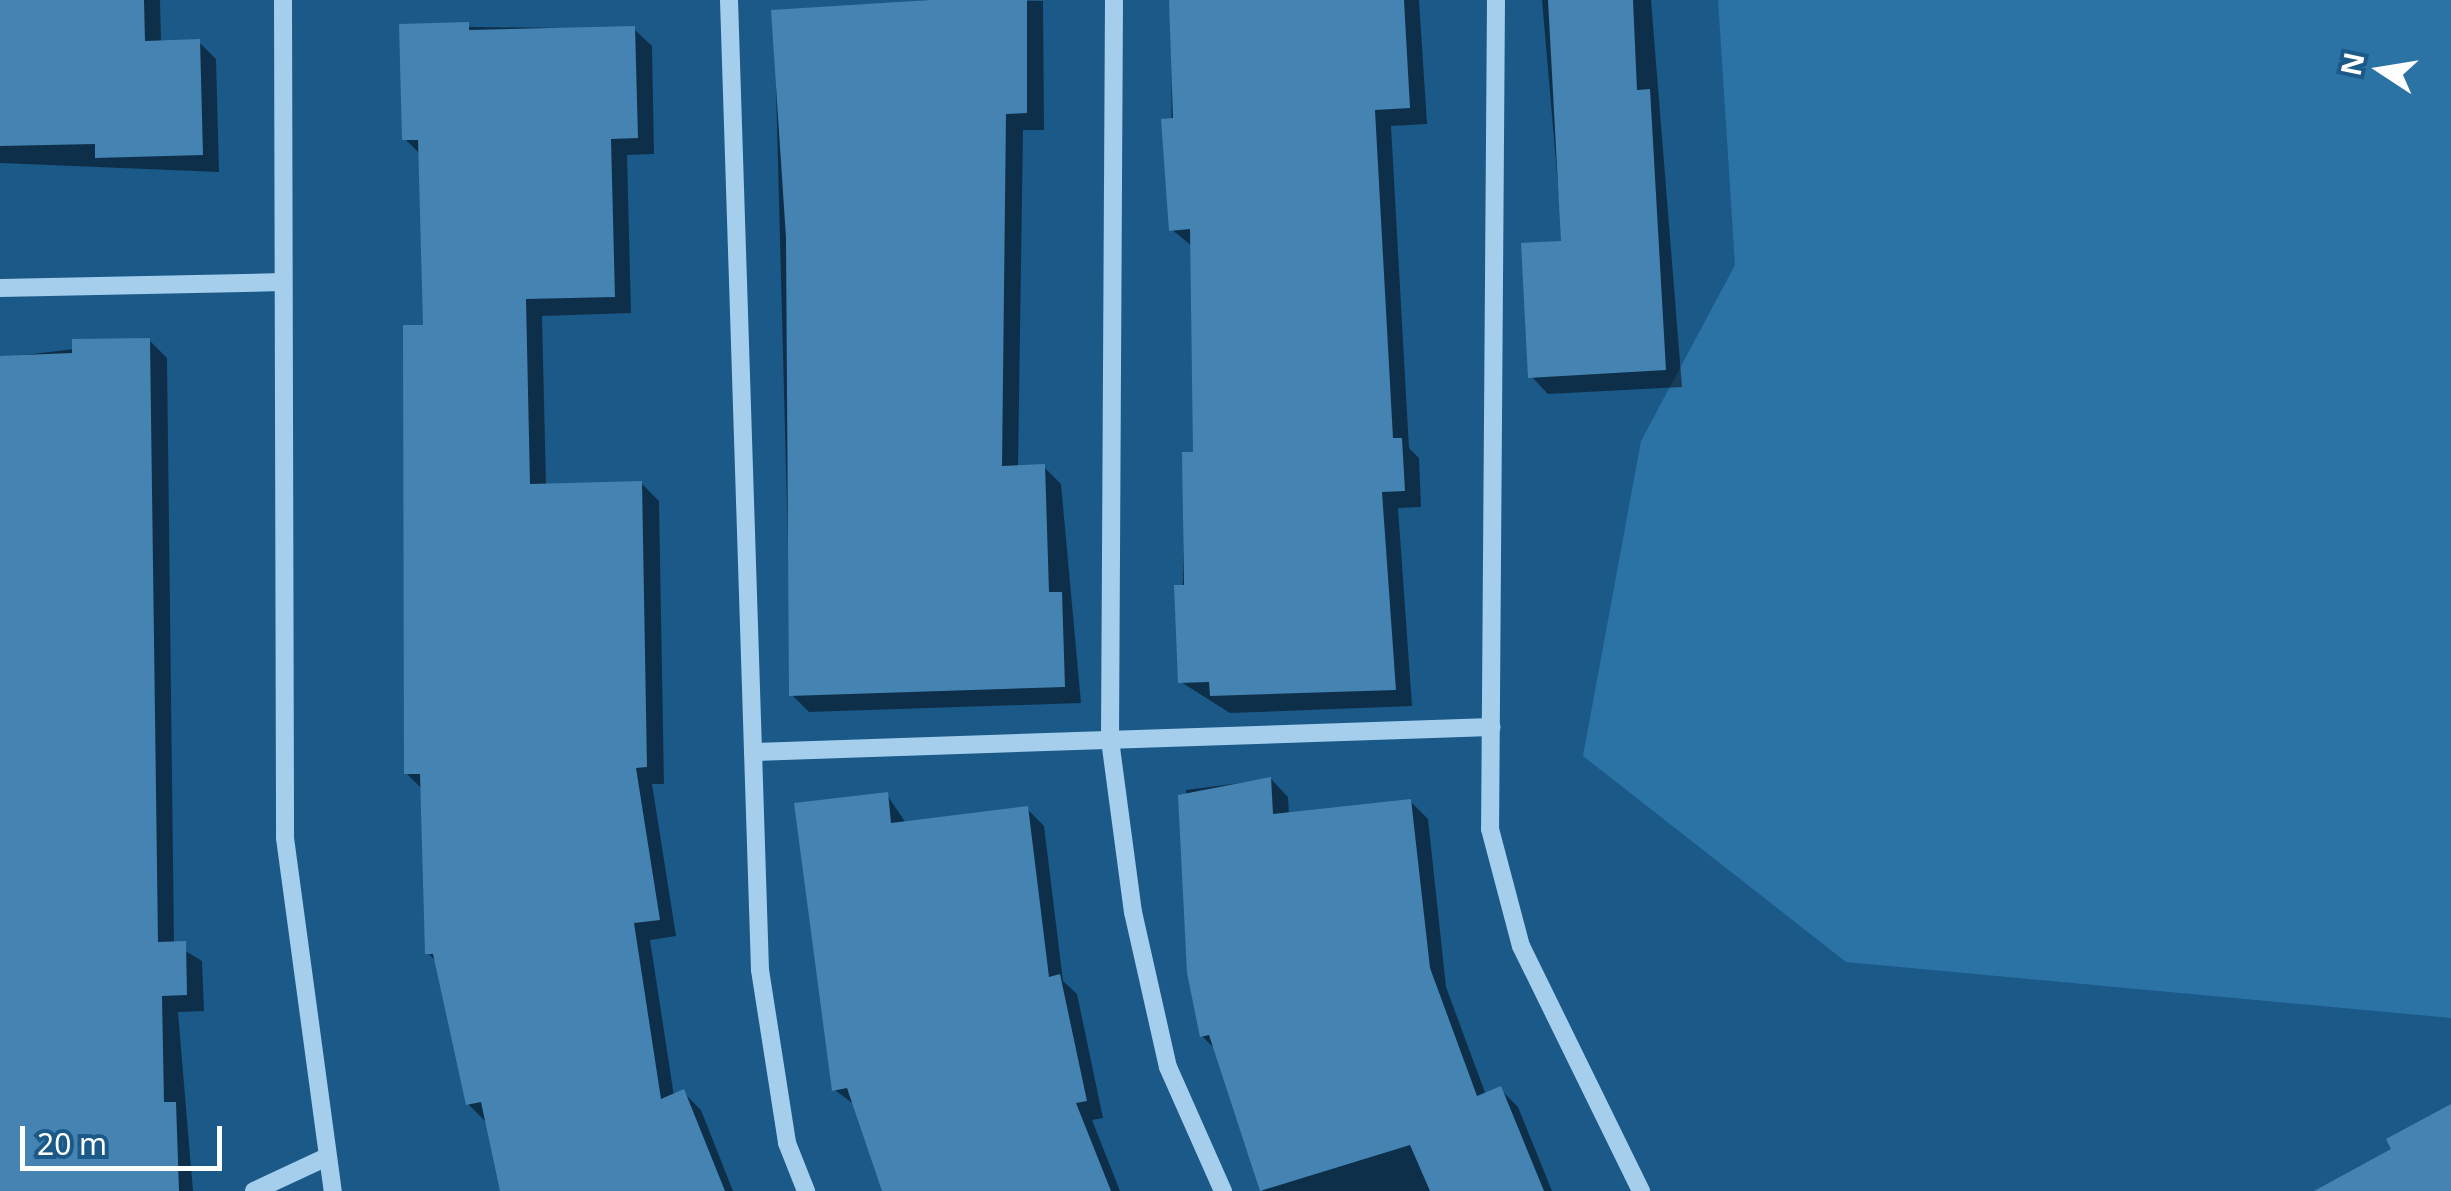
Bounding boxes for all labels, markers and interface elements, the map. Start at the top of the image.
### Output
north arrow [2331,20,2431,120]
text: N [2331,49,2373,79]
scale bar [25,1106,228,1168]
text: 20 m [37,1123,107,1164]

